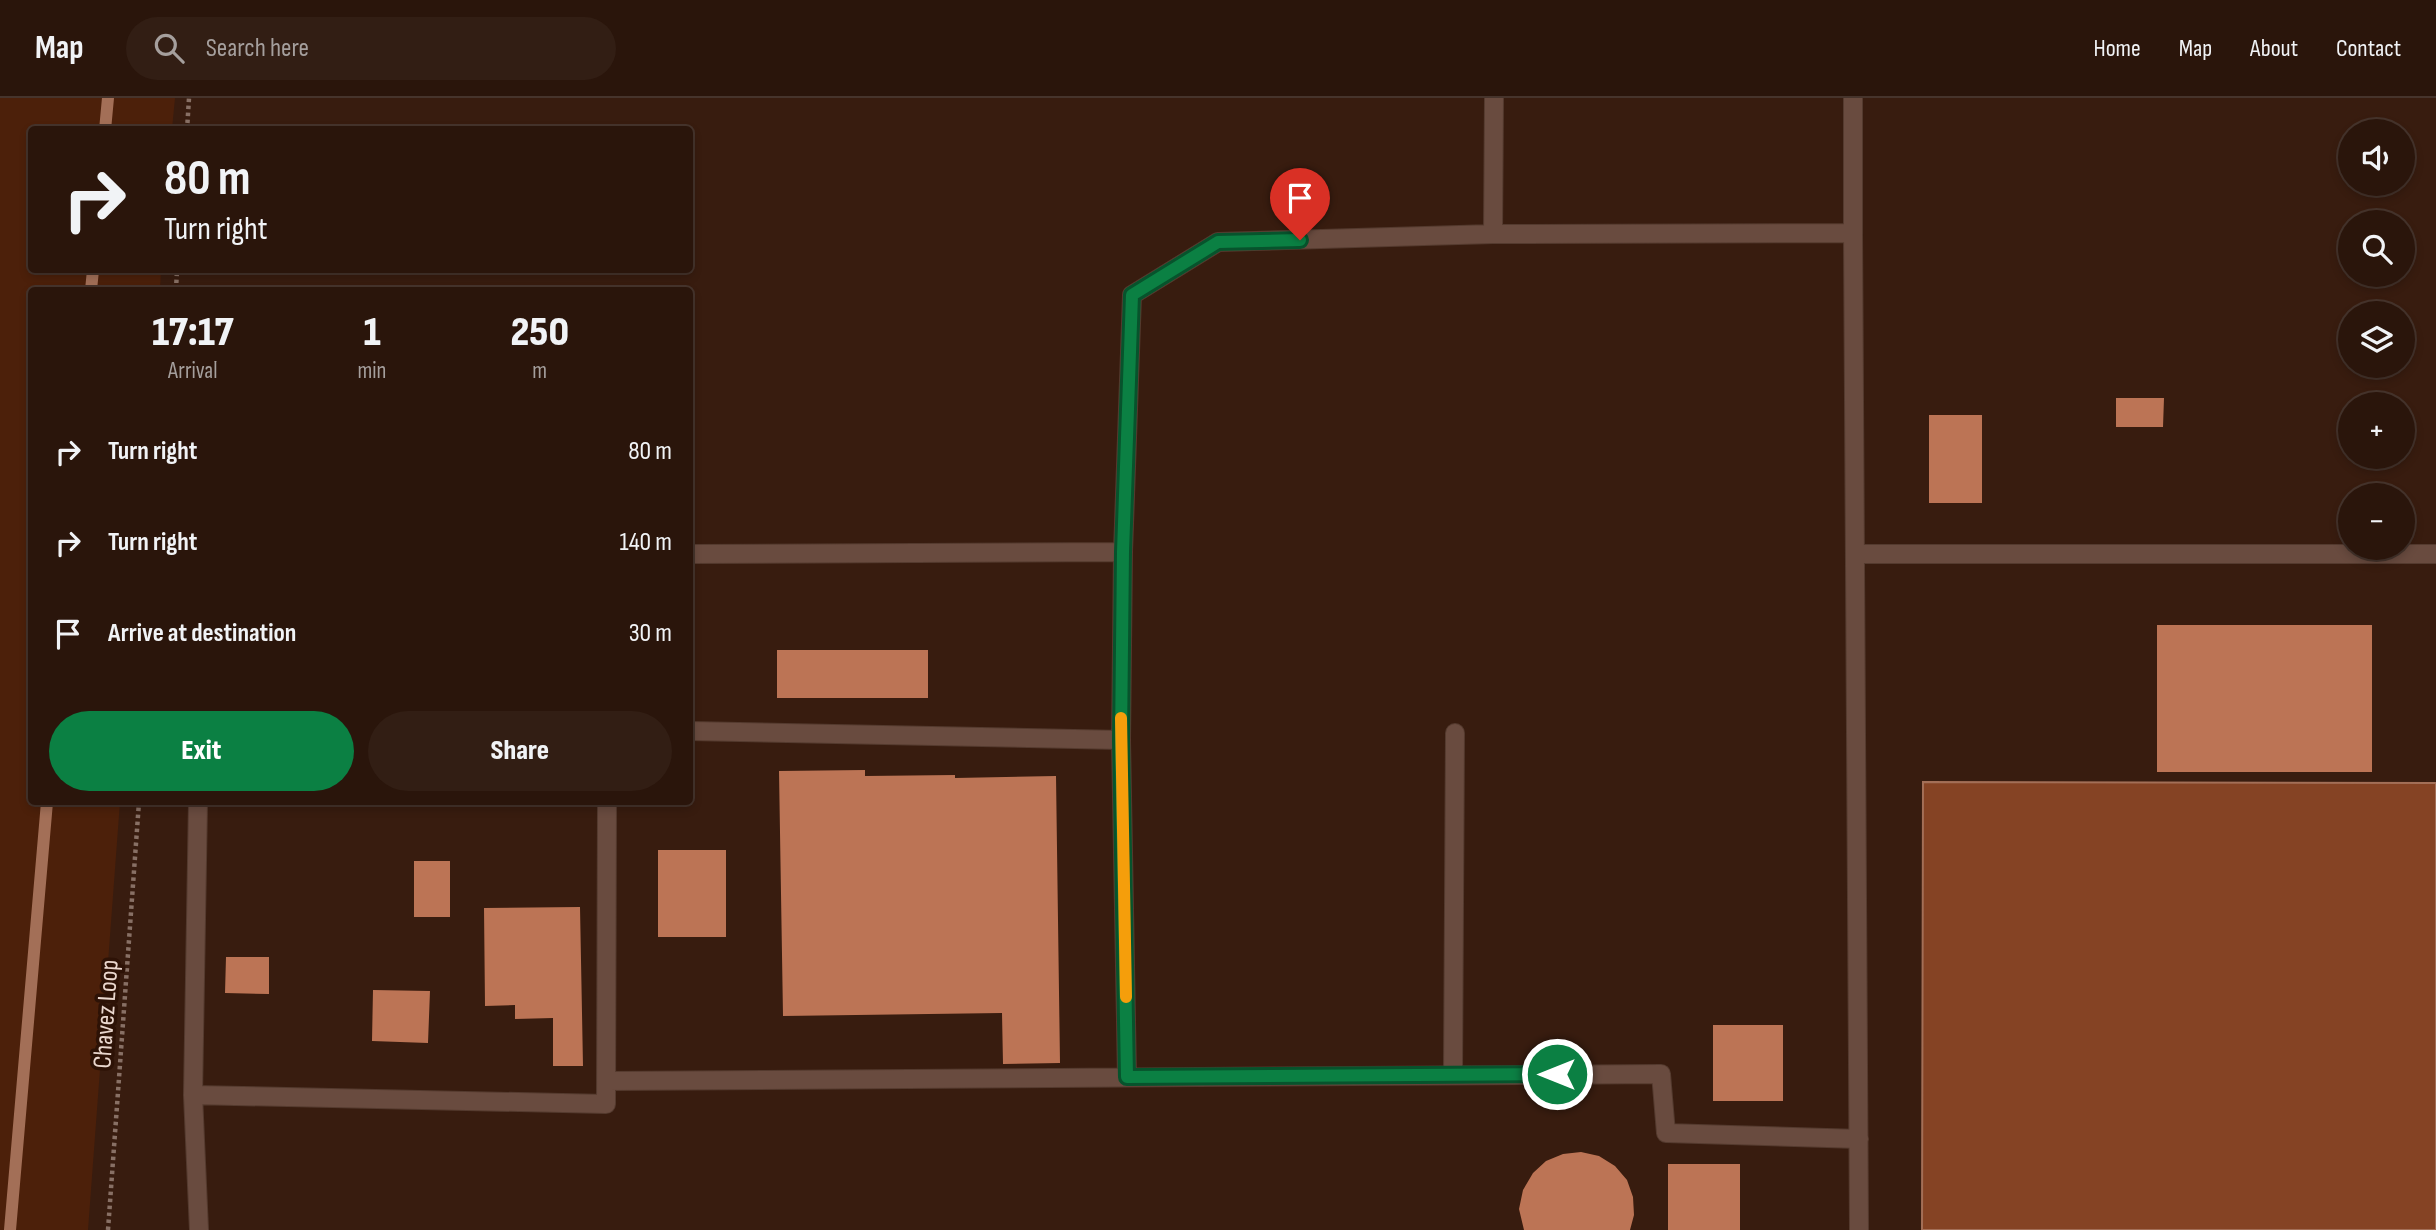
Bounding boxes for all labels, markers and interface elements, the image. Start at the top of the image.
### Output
search box [126,17,616,80]
text: Map [35,28,84,68]
icon: search [150,29,188,67]
text: Search here [206,33,309,64]
text: Home [2093,34,2141,63]
text: Map [2179,34,2212,63]
text: About [2250,34,2298,63]
text: Contact [2336,34,2401,63]
map controls [2338,119,2415,560]
button: sound [2338,119,2415,196]
text: 80 m [164,150,251,209]
icon: right [49,154,140,245]
pin [1270,168,1330,240]
icon: arrive [1281,179,1319,217]
text: Turn right [164,210,268,249]
button: search [2338,210,2415,287]
button: layers [2338,301,2415,378]
text: 17:17 [152,307,234,358]
text: 1 [363,307,381,358]
text: 250 [510,307,569,358]
text: Arrival [168,357,218,385]
text: min [358,357,386,385]
text: m [532,357,547,385]
button: + [2338,392,2415,469]
icon: right [49,433,87,471]
text: Turn right [108,436,197,467]
text: 80 m [628,436,672,467]
button: − [2338,483,2415,560]
icon: right [49,524,87,562]
text: Turn right [108,527,197,558]
text: 140 m [620,527,672,558]
icon: arrive [49,615,87,653]
text: Arrive at destination [108,618,296,649]
text: 30 m [629,618,672,649]
button: Exit [49,711,354,791]
button: Share [368,711,672,791]
street label: Chavez Loop [87,959,126,1070]
position arrow [1520,1037,1594,1111]

